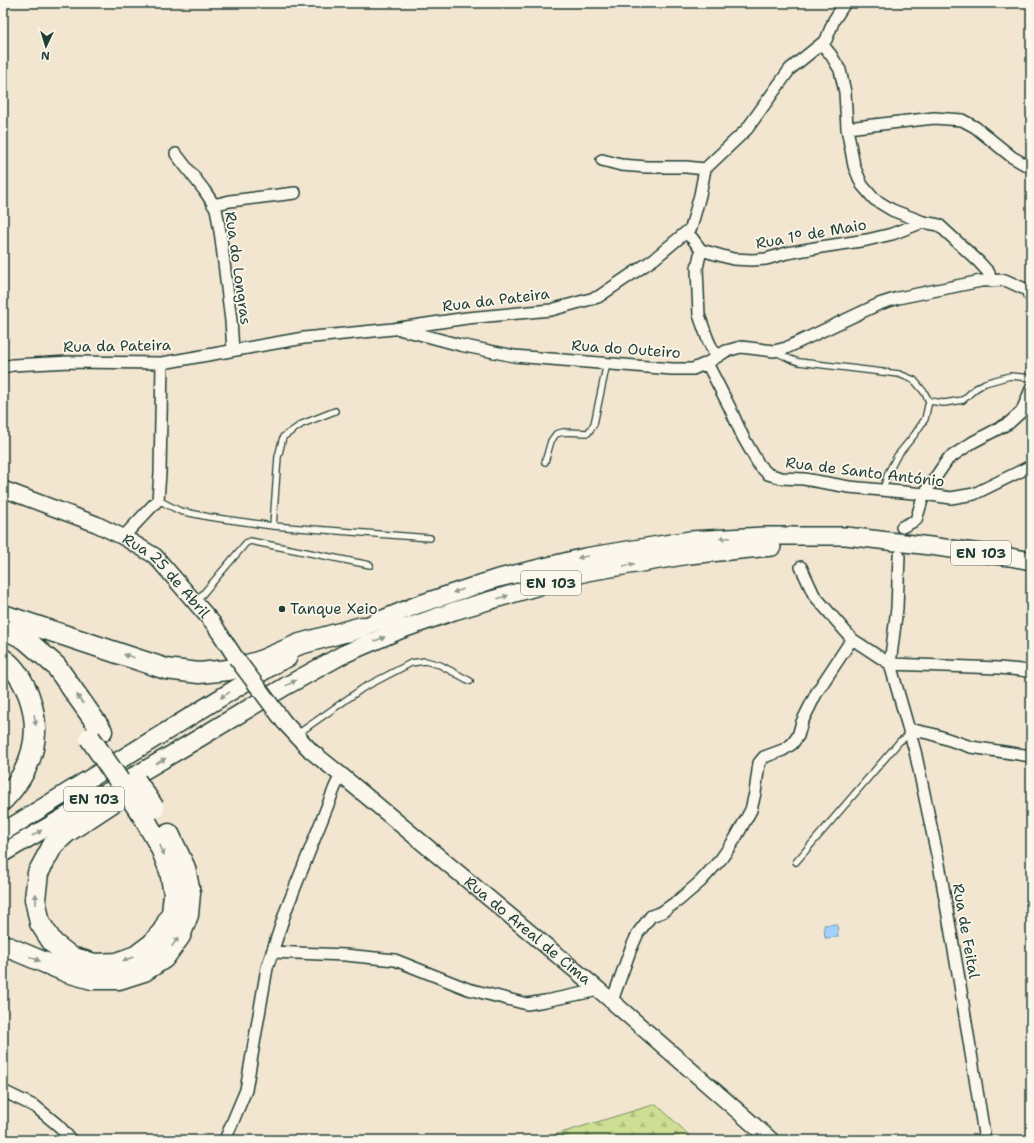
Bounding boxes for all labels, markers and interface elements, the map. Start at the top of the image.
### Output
north arrow [26,26,66,66]
text: N [40,48,50,63]
street label: Rua do Longras [220,210,256,326]
street label: Rua 1º de Maio [754,214,868,254]
street label: Rua da Pateira [441,283,551,316]
street label: Rua da Pateira [63,335,172,357]
street label: Rua do Outeiro [571,335,681,363]
street label: Rua de Santo António [785,452,945,492]
street label: Rua 25 de Abril [119,529,215,623]
one-way arrow [719,535,731,542]
road number: EN 103 [951,541,1011,565]
one-way arrow [576,555,589,561]
one-way arrow [623,562,635,568]
road number: EN 103 [521,571,581,595]
one-way arrow [452,589,464,595]
one-way arrow [497,594,509,600]
place label: Tanque Xeio [290,599,378,619]
marker: Tanque Xeio [277,604,287,614]
one-way arrow [374,636,386,642]
one-way arrow [123,653,135,659]
one-way arrow [285,680,297,686]
one-way arrow [219,692,231,699]
one-way arrow [76,694,84,705]
one-way arrow [32,714,38,726]
one-way arrow [155,757,167,764]
road number: EN 103 [64,787,124,811]
one-way arrow [31,830,43,837]
one-way arrow [159,845,165,856]
street label: Rua do Areal de Cima [460,872,596,990]
street label: Rua de Feital [948,882,984,980]
one-way arrow [33,892,39,905]
one-way arrow [171,937,179,947]
one-way arrow [29,956,40,962]
one-way arrow [122,956,134,962]

